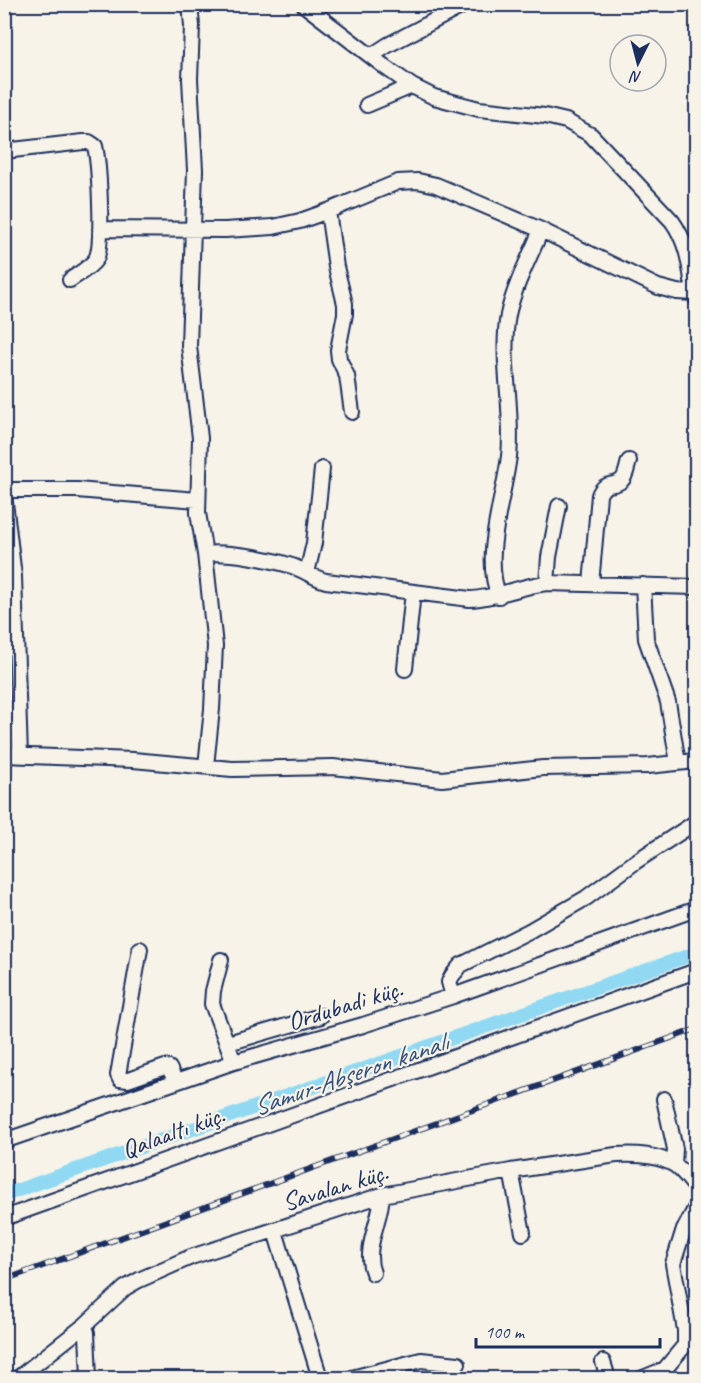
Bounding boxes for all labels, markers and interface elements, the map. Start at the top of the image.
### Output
north arrow [608,33,668,93]
text: N [627,66,643,87]
street label: Ordubadi küç. [283,972,407,1038]
water label: Samur-Abşeron kanalı [248,1024,455,1123]
street label: Qalaaltı küç. [117,1098,230,1166]
street label: Savalan küç. [278,1155,393,1219]
scale bar [476,1311,660,1349]
text: 100 m [485,1321,526,1343]

